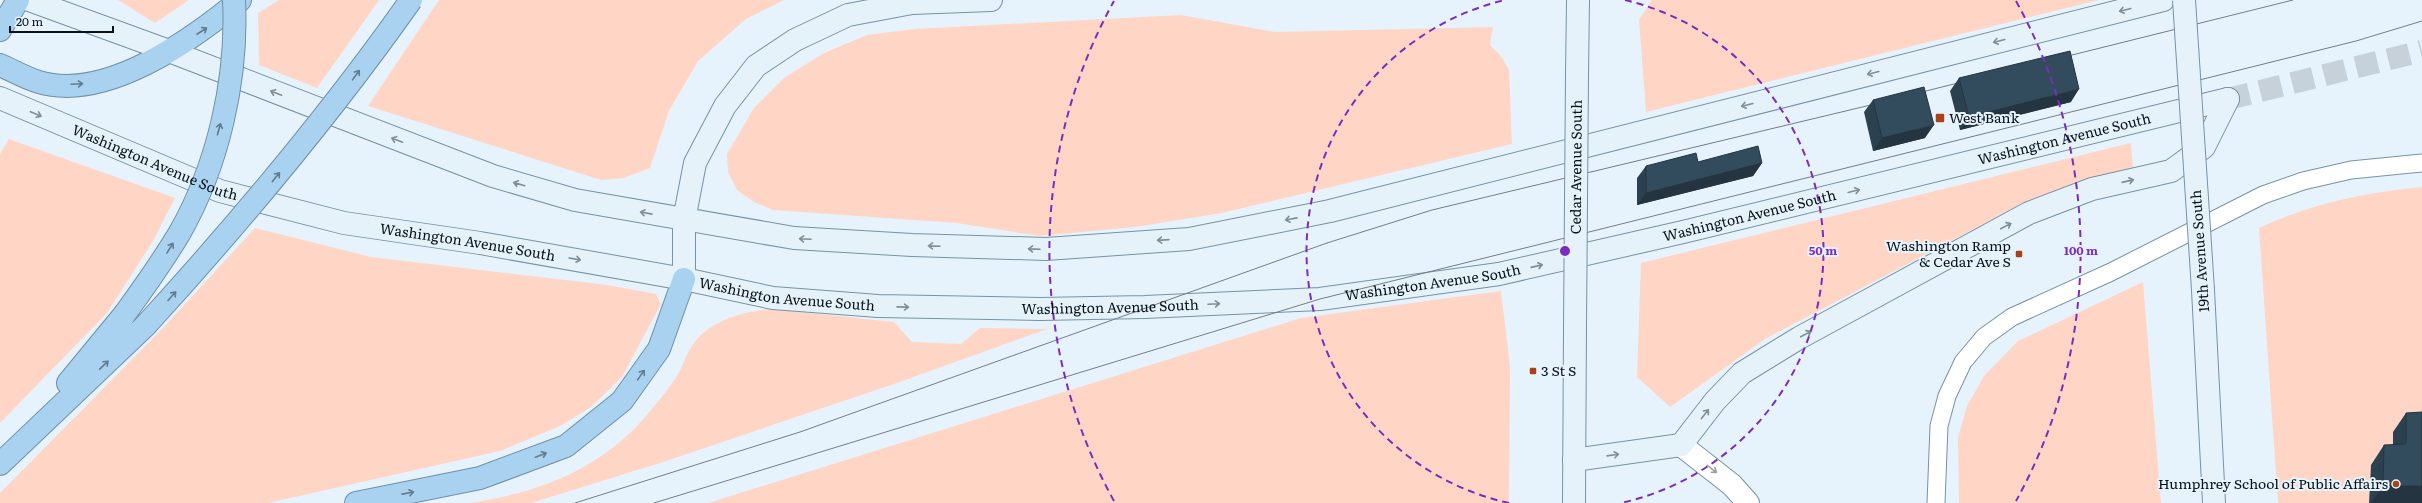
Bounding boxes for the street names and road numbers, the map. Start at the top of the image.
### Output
street label: Cedar Avenue South [1565,100,1586,234]
street label: Washington Avenue South [1975,107,2153,169]
street label: Washington Avenue South [69,119,240,204]
street label: Washington Avenue South [1661,184,1838,245]
street label: 19th Avenue South [2185,189,2213,313]
street label: Washington Avenue South [379,217,557,265]
street label: Washington Avenue South [1343,258,1522,304]
street label: Washington Avenue South [697,272,876,315]
street label: Washington Avenue South [1021,294,1199,318]

